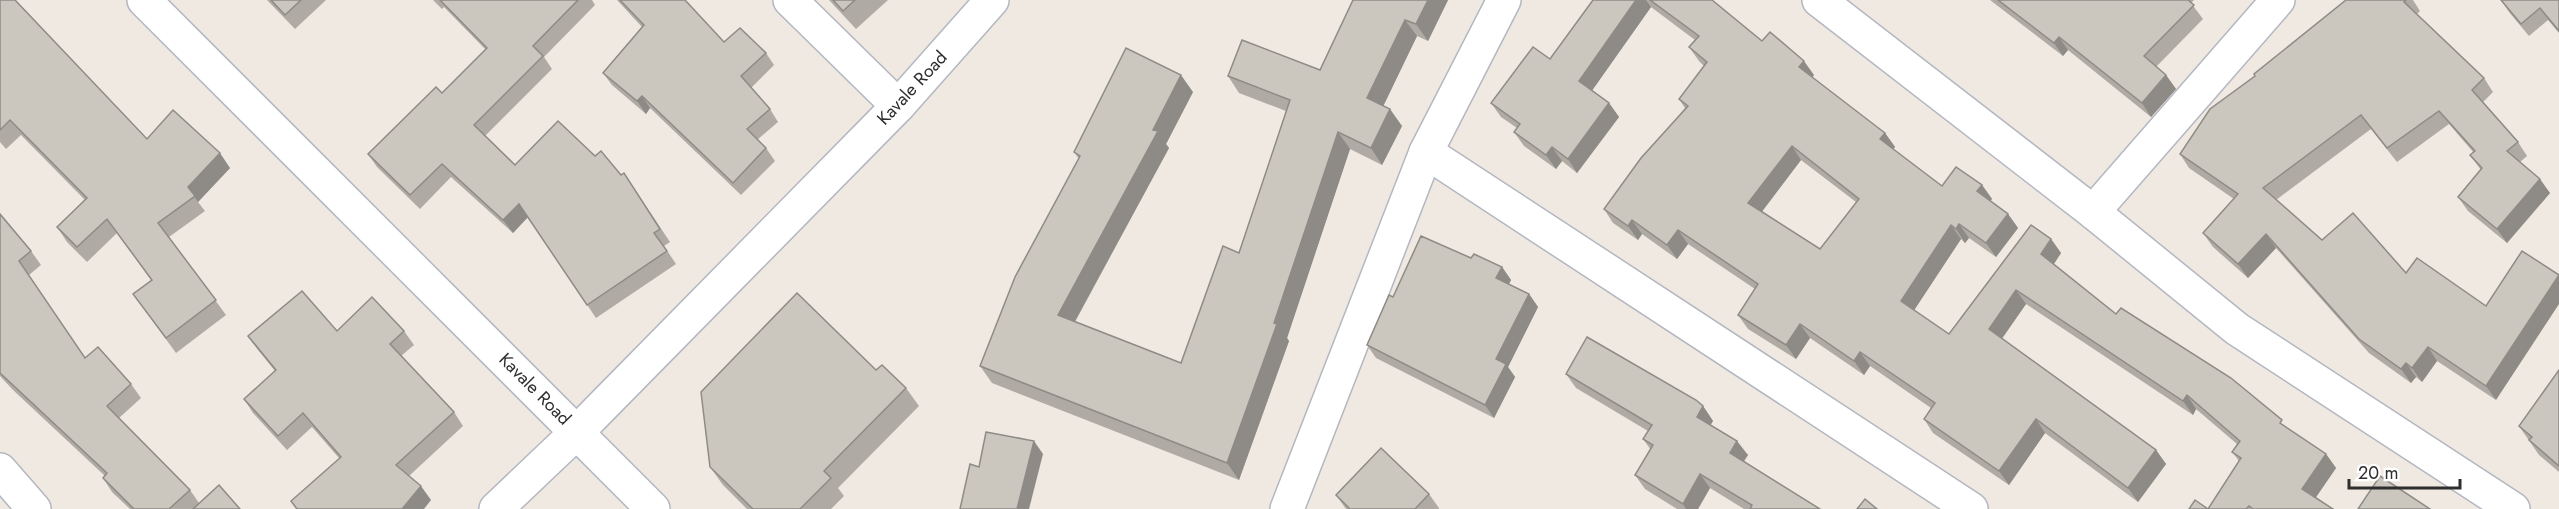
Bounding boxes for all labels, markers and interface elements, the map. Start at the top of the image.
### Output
street label: Kavale Road [871,45,953,131]
street label: Kavale Road [493,347,577,431]
scale bar [2349,452,2460,490]
text: 20 m [2358,460,2398,486]

